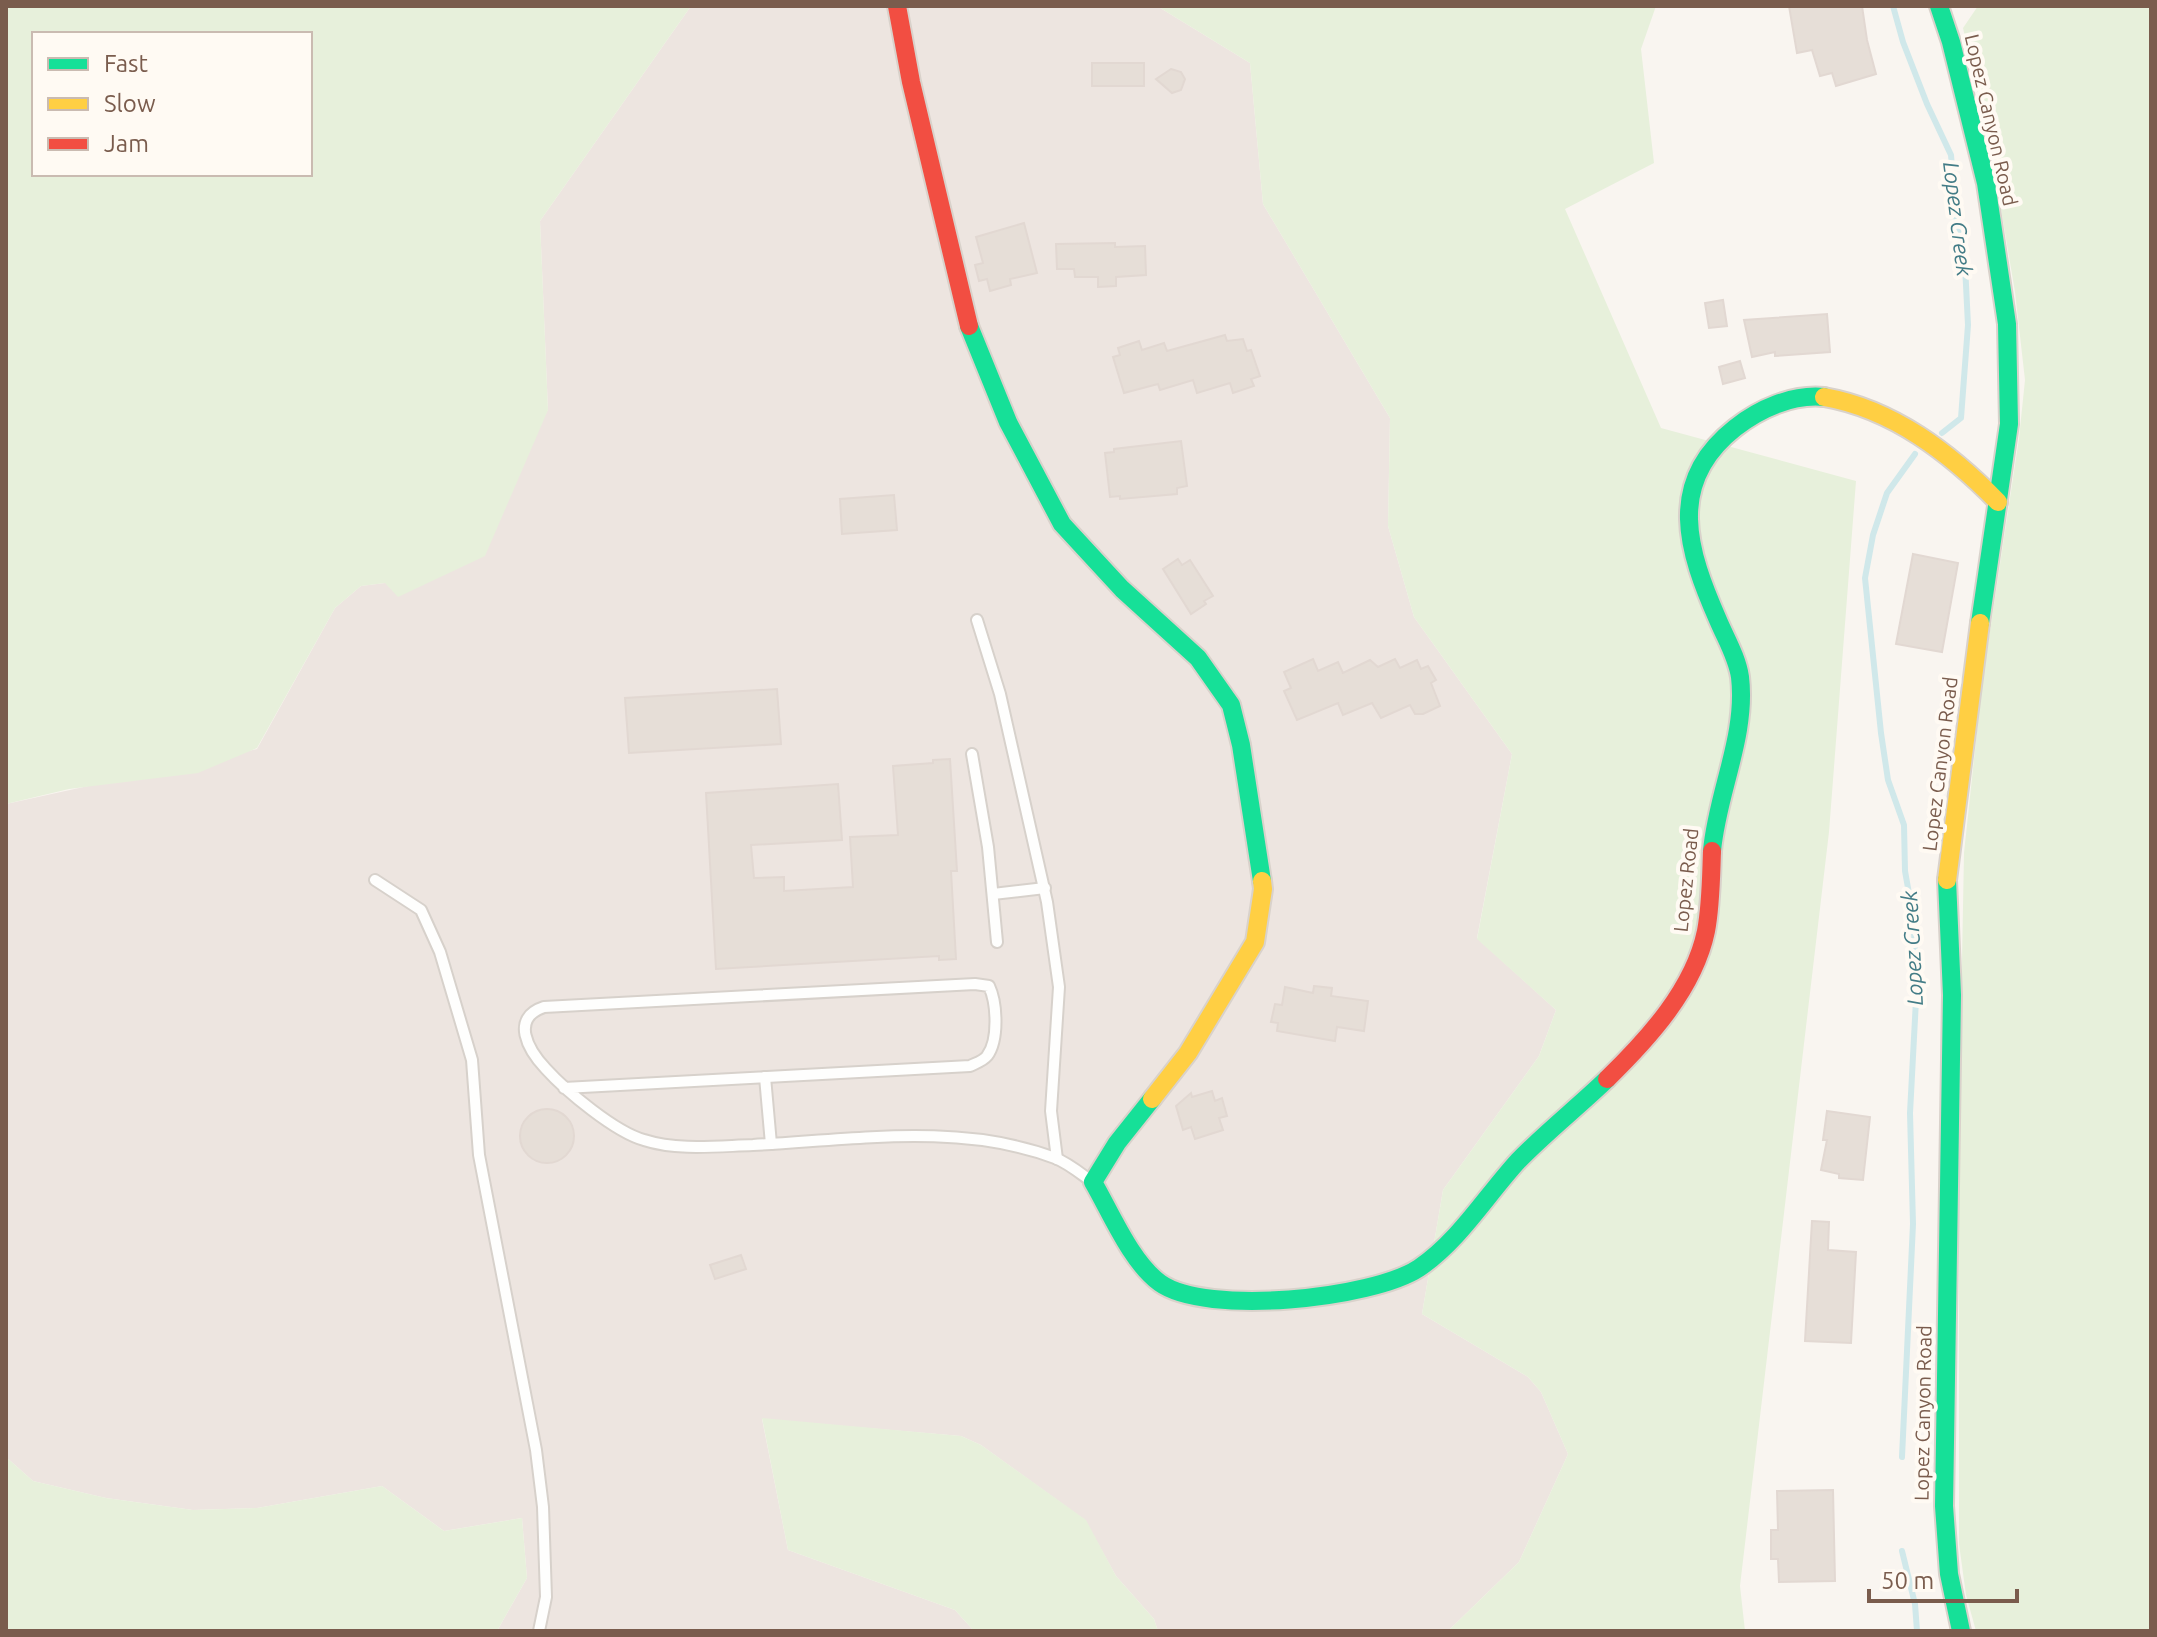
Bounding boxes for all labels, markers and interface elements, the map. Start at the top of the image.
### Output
legend [32,32,312,176]
street label: Lopez Canyon Road [1961,32,2022,208]
text: Fast [104,50,148,77]
text: Slow [104,90,156,117]
text: Jam [104,130,149,157]
water label: Lopez Creek [1939,160,1978,278]
street label: Lopez Canyon Road [1917,675,1962,852]
street label: Lopez Road [1669,827,1702,933]
water label: Lopez Creek [1896,889,1927,1006]
street label: Lopez Canyon Road [1909,1325,1936,1501]
scale bar [1869,1553,2017,1603]
text: 50 m [1881,1567,1934,1594]

